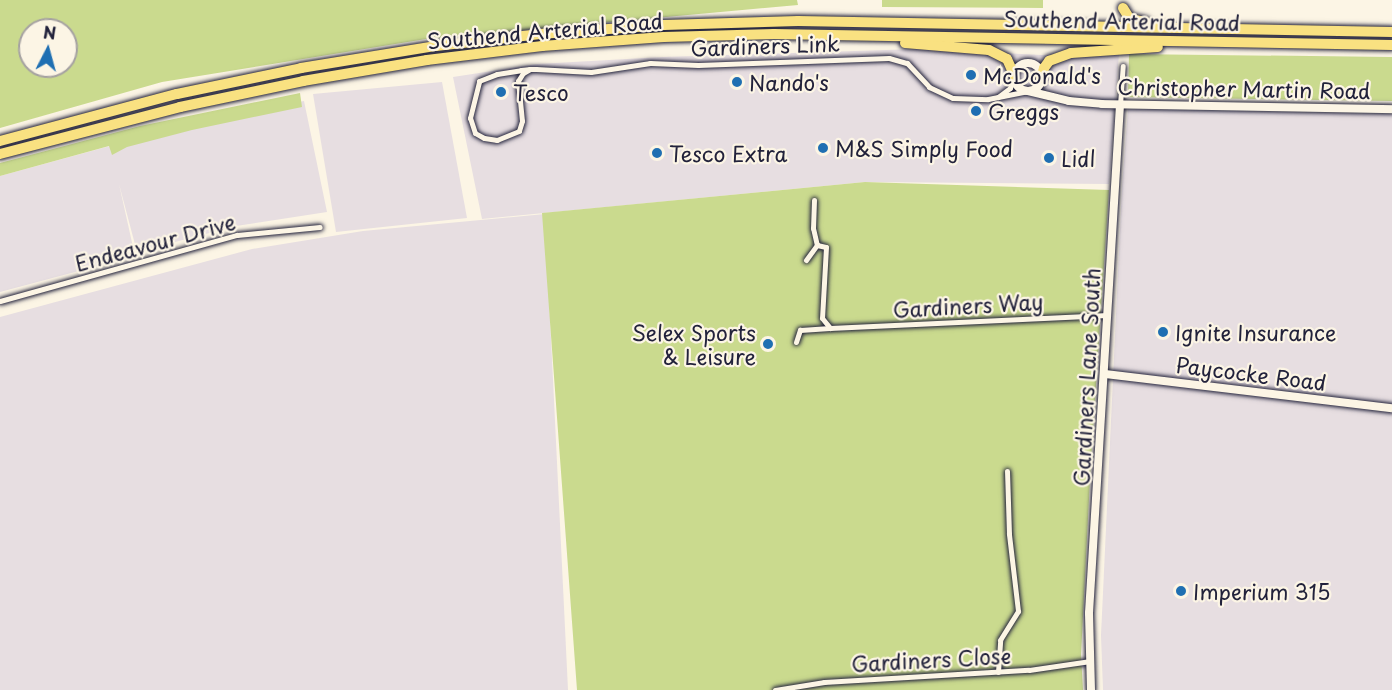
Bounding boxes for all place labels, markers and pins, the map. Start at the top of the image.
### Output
place label: McDonald's [983,62,1101,88]
marker: McDonald's [964,68,978,82]
place label: Nando's [749,69,829,95]
marker: Nando's [730,75,744,89]
place label: Tesco [513,79,569,105]
marker: Tesco [494,85,508,99]
place label: Greggs [988,98,1059,124]
marker: Greggs [969,104,983,118]
place label: M&S Simply Food [835,135,1013,161]
place label: Tesco Extra [669,140,787,166]
marker: M&S Simply Food [816,141,830,155]
place label: Lidl [1061,145,1096,171]
marker: Tesco Extra [650,146,664,160]
marker: Lidl [1042,151,1056,165]
place label: Selex Sports & Leisure [631,319,756,369]
place label: Ignite Insurance [1175,319,1338,345]
marker: Ignite Insurance [1156,325,1170,339]
marker: Selex Sports & Leisure [761,337,775,351]
place label: Imperium 315 [1193,578,1331,604]
marker: Imperium 315 [1174,584,1188,598]

